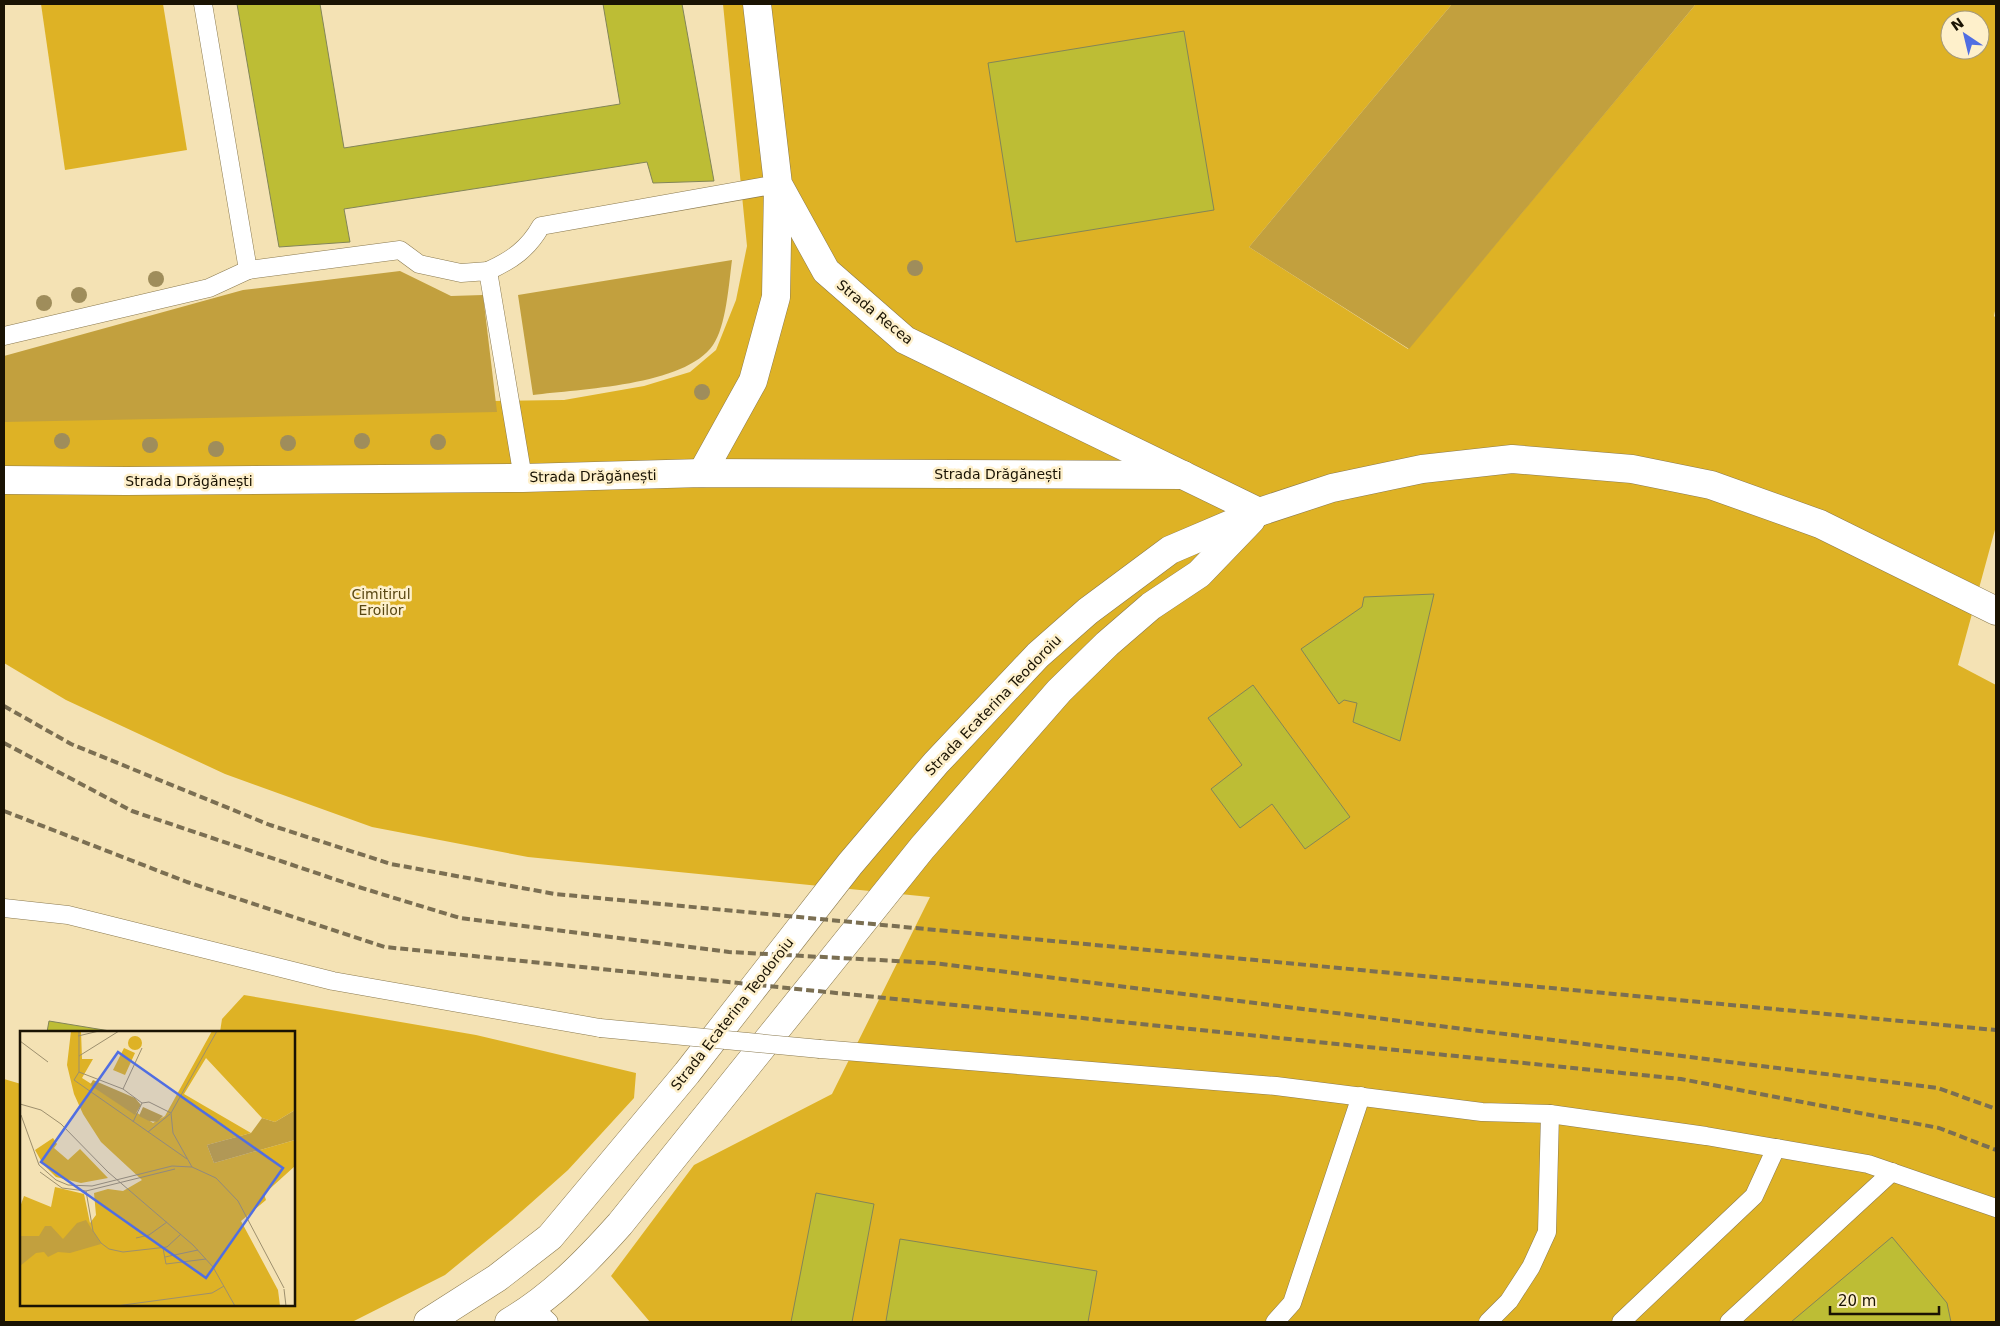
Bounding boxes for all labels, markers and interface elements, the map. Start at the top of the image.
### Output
north arrow [1940,10,1990,60]
text: N [1948,14,1967,34]
street label: Strada Recea [834,276,916,348]
street label: Strada Drăgănești [934,466,1062,483]
street label: Strada Drăgănești [529,467,657,486]
street label: Strada Drăgănești [125,473,253,490]
park label: Cimitirul Eroilor [351,586,411,618]
street label: Strada Ecaterina Teodoroiu [922,631,1064,779]
street label: Strada Ecaterina Teodoroiu [668,935,796,1093]
inset map [20,1031,295,1306]
scale bar [1830,1284,1939,1316]
text: 20 m [1838,1292,1876,1310]

